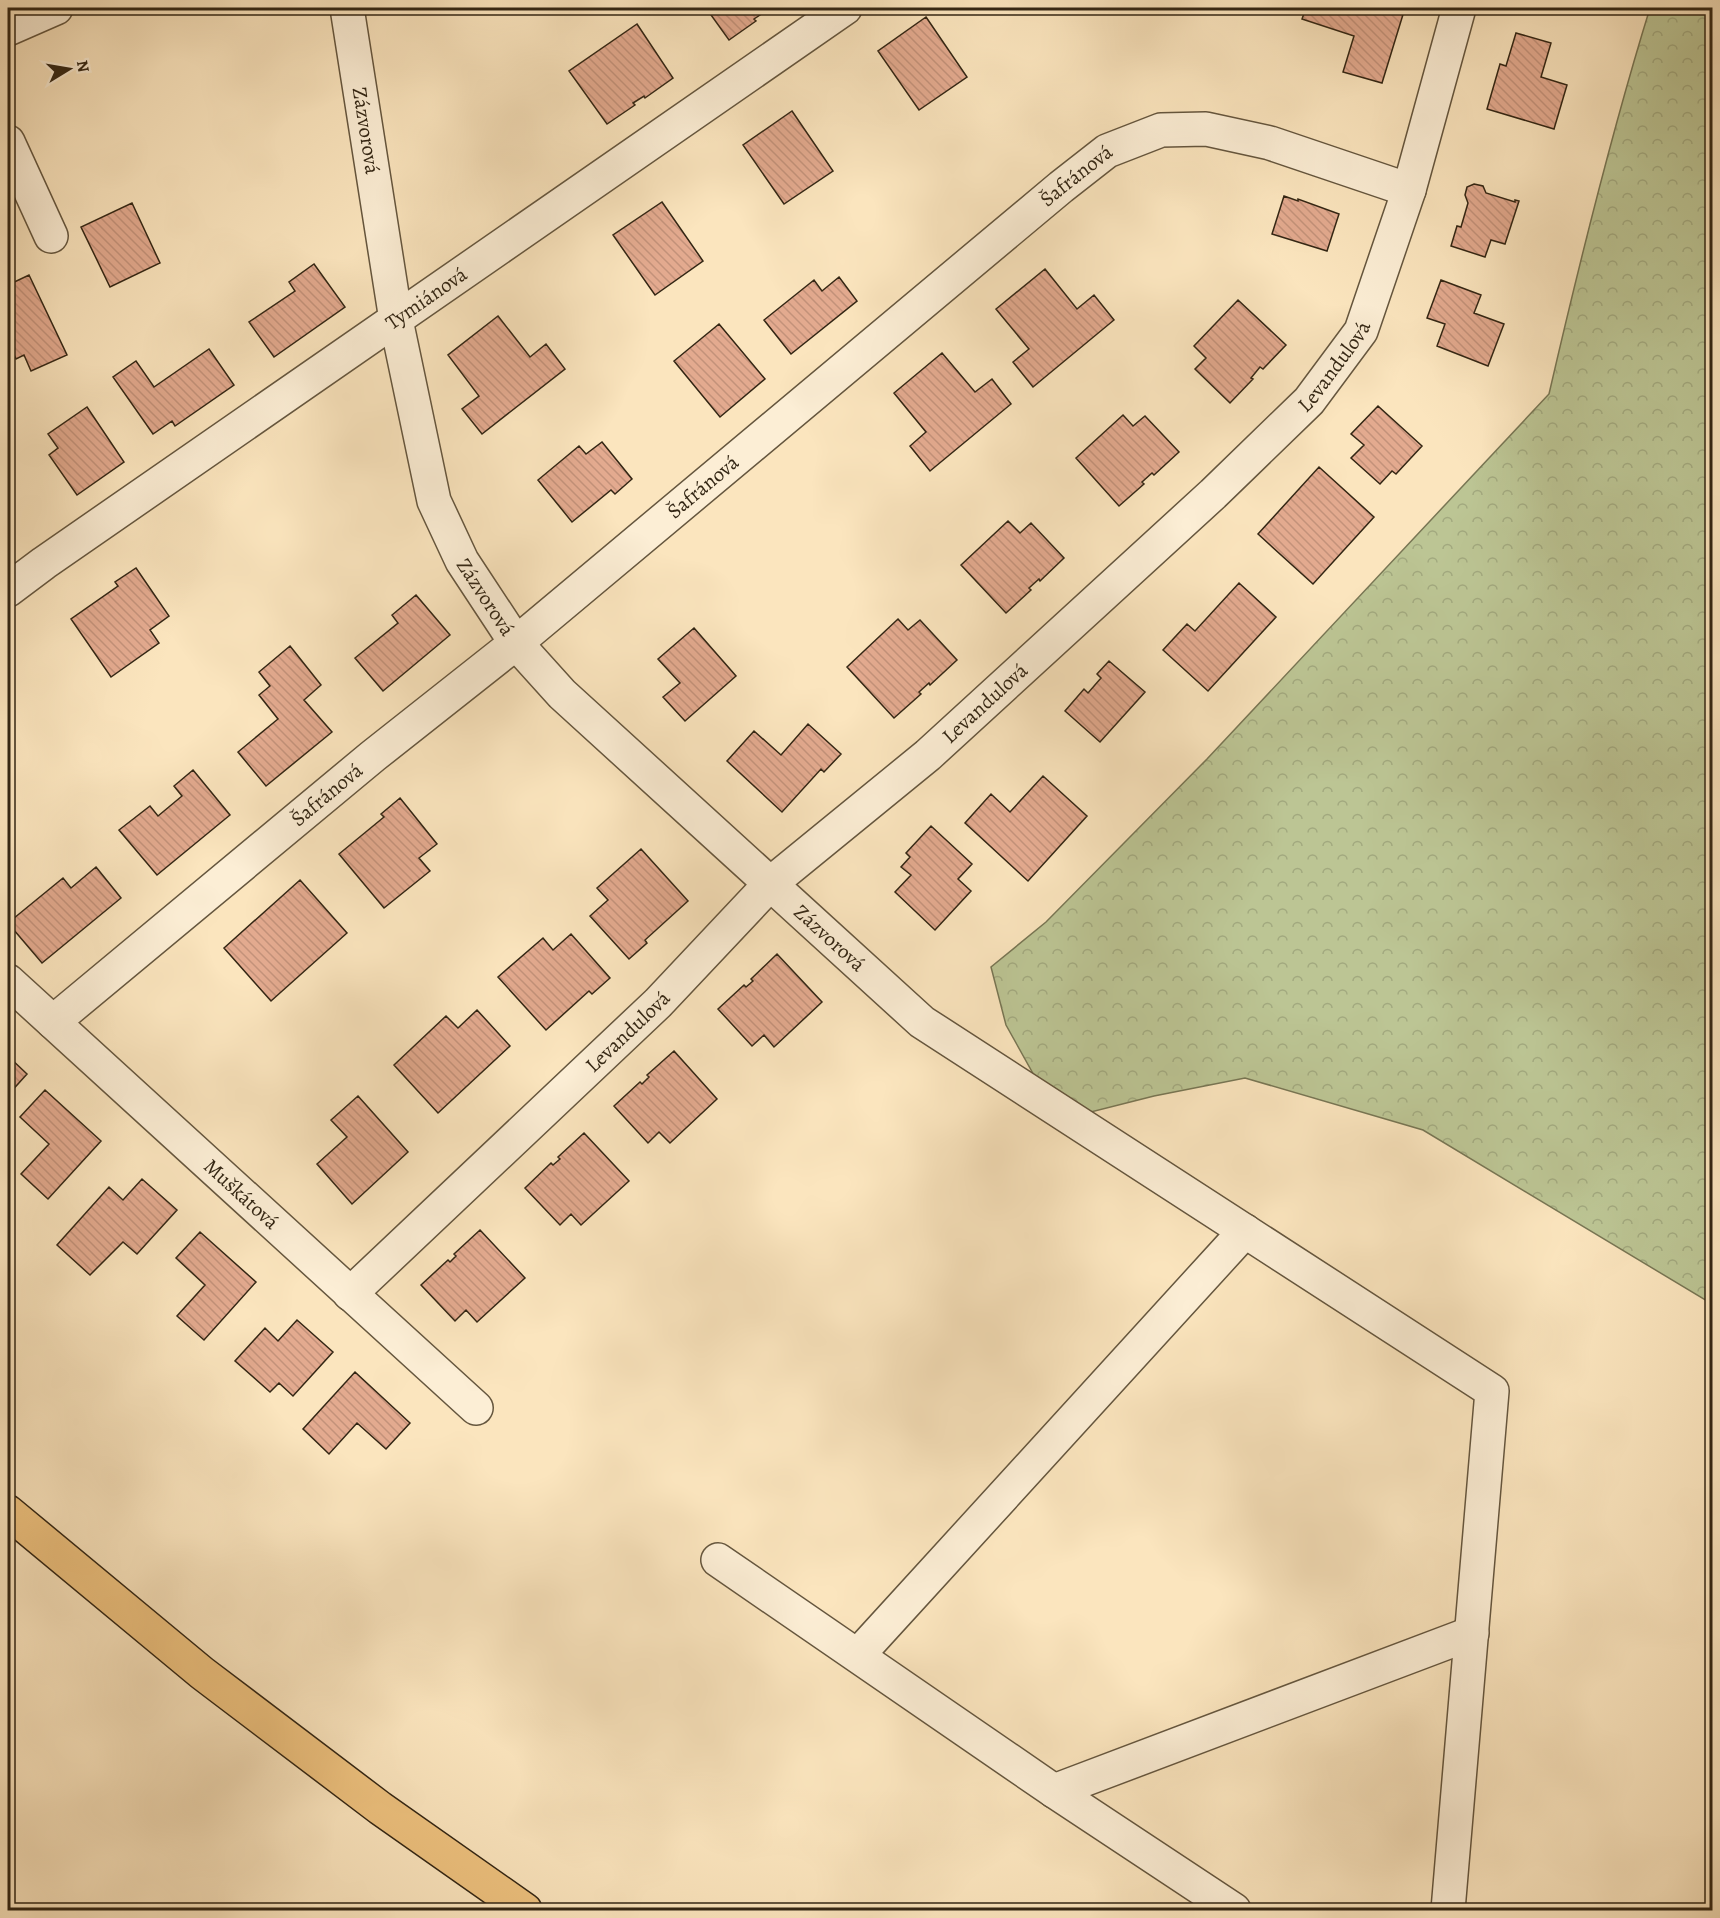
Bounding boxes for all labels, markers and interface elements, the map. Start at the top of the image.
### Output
north arrow [39,39,99,99]
text: N [71,59,95,74]
street label: Zázvorová [346,85,387,176]
street label: Šafránová [1034,138,1118,213]
street label: Tymiánová [380,260,473,336]
street label: Levandulová [1292,318,1377,419]
street label: Šafránová [661,448,745,525]
street label: Zázvorová [450,553,522,641]
street label: Levandulová [936,656,1034,750]
street label: Šafránová [285,756,369,833]
street label: Zázvorová [788,898,872,978]
street label: Levandulová [579,985,676,1079]
street label: Muškátová [198,1152,285,1236]

